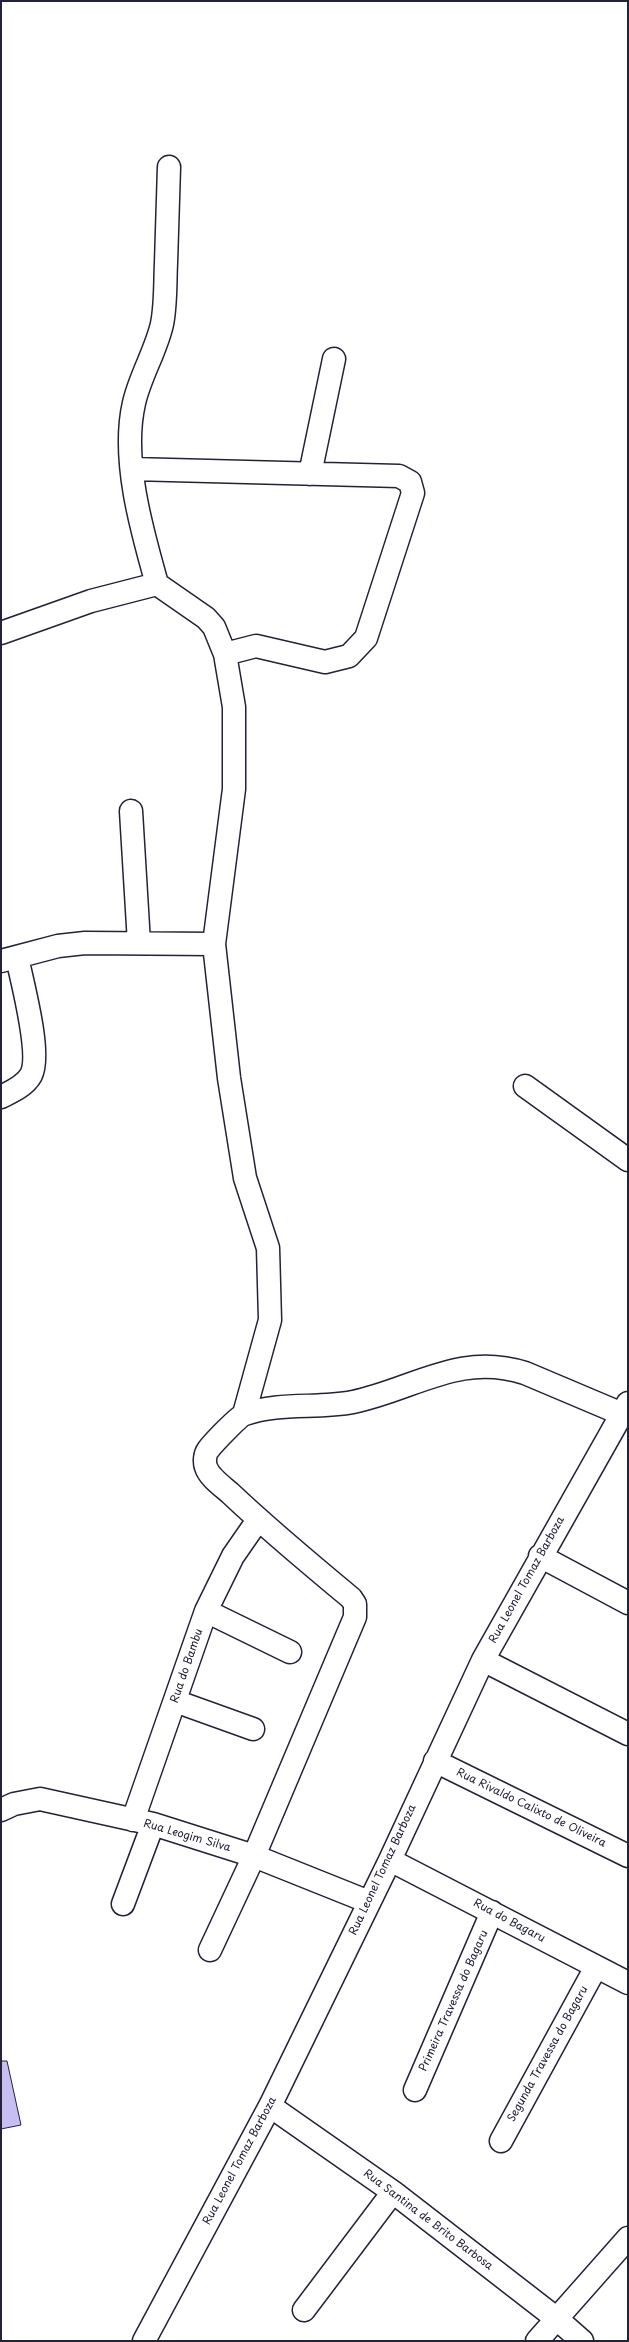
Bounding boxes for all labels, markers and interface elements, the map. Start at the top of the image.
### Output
street label: Rua Leonel Tomaz Barboza [487,1514,567,1646]
street label: Rua do Bambu [168,1627,206,1705]
street label: Rua Rivaldo Calixto de Oliveira [454,1766,608,1850]
street label: Rua Leonel Tomaz Barboza [347,1802,419,1938]
street label: Rua Leogim Silva [142,1817,232,1855]
street label: Rua do Bagaru [471,1897,547,1945]
street label: Primeira Travessa do Bagaru [417,1928,491,2074]
street label: Segunda Travessa do Bagaru [505,1984,591,2124]
street label: Rua Leonel Tomaz Barboza [201,2095,279,2227]
street label: Rua Santina de Brito Barbosa [361,2167,495,2273]

